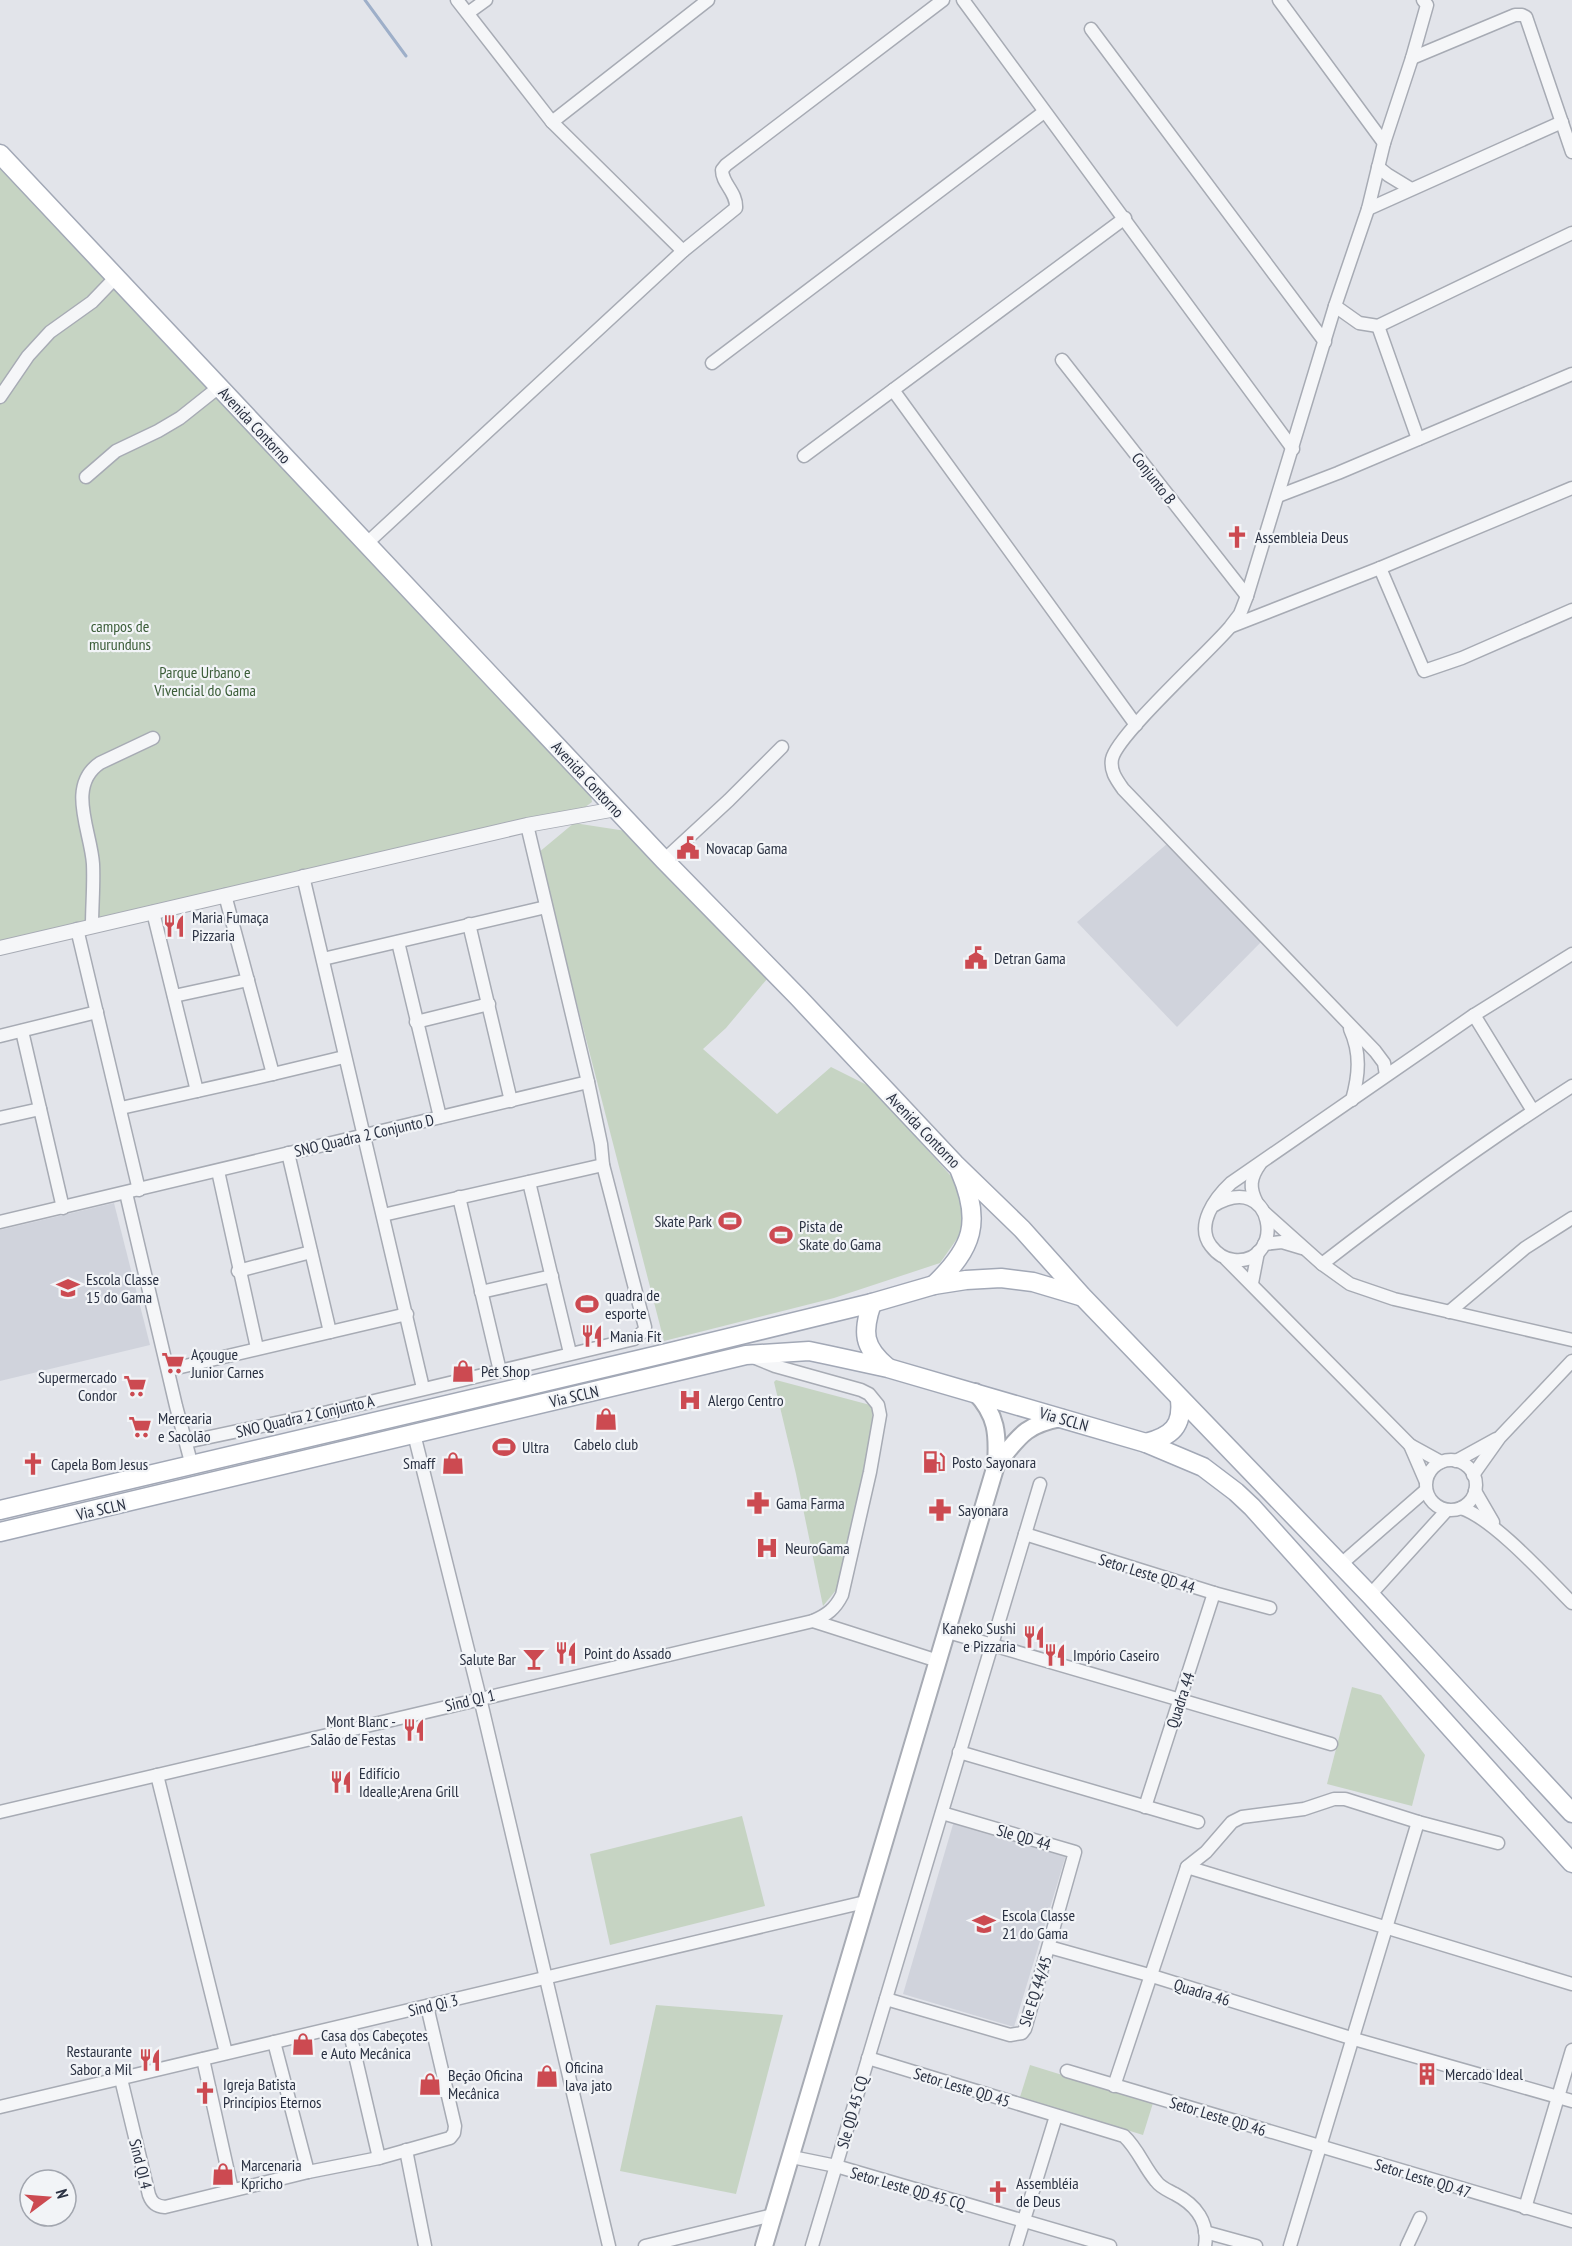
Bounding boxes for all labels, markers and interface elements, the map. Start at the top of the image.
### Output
street label: Avenida Contorno [214,383,296,468]
street label: Conjunto B [1128,448,1180,508]
church icon: Assembleia Deus [1224,524,1250,550]
place label: Assembleia Deus [1255,527,1348,547]
park label: campos de murunduns [89,616,151,654]
park label: Parque Urbano e Vivencial do Gama [153,662,256,700]
street label: Avenida Contorno [547,737,629,822]
public building icon: Novacap Gama [675,835,701,861]
place label: Novacap Gama [706,838,788,858]
place label: Maria Fumaça Pizzaria [192,907,269,945]
restaurant icon: Maria Fumaça Pizzaria [161,913,187,939]
public building icon: Detran Gama [963,945,989,971]
place label: Detran Gama [994,948,1066,968]
street label: Avenida Contorno [883,1088,965,1172]
street label: SNO Quadra 2 Conjunto D [292,1109,436,1161]
sports icon: Skate Park [717,1208,743,1234]
place label: Skate Park [654,1211,713,1231]
place label: Pista de Skate do Gama [799,1216,881,1254]
sports icon: Pista de Skate do Gama [768,1222,794,1248]
place label: Escola Classe 15 do Gama [86,1269,159,1307]
school or university icon: Escola Classe 15 do Gama [55,1275,81,1301]
place label: quadra de esporte [605,1285,660,1323]
sports icon: quadra de esporte [574,1291,600,1317]
restaurant icon: Mania Fit [579,1323,605,1349]
place label: Mania Fit [610,1326,662,1346]
place label: Açougue Junior Carnes [190,1344,264,1382]
supermarket icon: Açougue Junior Carnes [160,1350,186,1376]
shop icon: Pet Shop [450,1358,476,1384]
place label: Pet Shop [481,1361,530,1381]
place label: Supermercado Condor [38,1367,118,1405]
supermarket icon: Supermercado Condor [122,1373,148,1399]
street label: Via SCLN [546,1381,601,1412]
hospital icon: Alergo Centro [677,1387,703,1413]
street label: SNO Quadra 2 Conjunto A [234,1390,377,1442]
place label: Alergo Centro [708,1390,784,1410]
street label: Via SCLN [1036,1402,1091,1436]
shop icon: Cabelo club [593,1406,619,1432]
place label: Mercearia e Sacolão [158,1408,212,1446]
supermarket icon: Mercearia e Sacolão [127,1414,153,1440]
sports icon: Ultra [491,1434,517,1460]
place label: Cabelo club [574,1434,638,1454]
place label: Ultra [522,1437,549,1457]
fuel station icon: Posto Sayonara [921,1449,947,1475]
shop icon: Smaff [440,1450,466,1476]
church icon: Capela Bom Jesus [20,1451,46,1477]
place label: Posto Sayonara [952,1452,1036,1472]
place label: Smaff [403,1453,436,1473]
place label: Capela Bom Jesus [51,1454,148,1474]
pharmacy icon: Gama Farma [745,1490,771,1516]
place label: Gama Farma [776,1493,845,1513]
street label: Via SCLN [73,1494,128,1525]
pharmacy icon: Sayonara [927,1497,953,1523]
place label: Sayonara [958,1500,1008,1520]
hospital icon: NeuroGama [754,1535,780,1561]
place label: NeuroGama [785,1538,850,1558]
street label: Setor Leste QD 44 [1096,1549,1198,1597]
place label: Kaneko Sushi e Pizzaria [942,1618,1016,1656]
restaurant icon: Kaneko Sushi e Pizzaria [1021,1624,1047,1650]
restaurant icon: Point do Assado [553,1640,579,1666]
restaurant icon: Impório Caseiro [1042,1642,1068,1668]
place label: Point do Assado [584,1643,671,1663]
place label: Impório Caseiro [1073,1645,1160,1665]
bar icon: Salute Bar [521,1646,547,1672]
place label: Salute Bar [459,1649,517,1669]
street label: Quadra 44 [1162,1670,1198,1730]
street label: Sind QI 1 [443,1685,497,1715]
place label: Mont Blanc - Salão de Festas [311,1711,396,1749]
restaurant icon: Mont Blanc - Salão de Festas [401,1717,427,1743]
place label: Edifício Idealle;Arena Grill [359,1763,459,1801]
restaurant icon: Edifício Idealle;Arena Grill [328,1769,354,1795]
street label: Sle QD 44 [995,1820,1053,1854]
place label: Escola Classe 21 do Gama [1002,1905,1075,1943]
school or university icon: Escola Classe 21 do Gama [971,1911,997,1937]
street label: Sle EQ 44/45 [1014,1953,1056,2029]
street label: Quadra 46 [1172,1974,1232,2010]
street label: Sind Qi 3 [406,1990,460,2020]
place label: Casa dos Cabeçotes e Auto Mecânica [321,2025,428,2063]
shop icon: Casa dos Cabeçotes e Auto Mecânica [290,2031,316,2057]
place label: Restaurante Sabor a Mil [66,2041,132,2079]
restaurant icon: Restaurante Sabor a Mil [137,2047,163,2073]
place label: Oficina lava jato [565,2057,612,2095]
building icon: Mercado Ideal [1414,2061,1440,2087]
shop icon: Oficina lava jato [534,2063,560,2089]
street label: Setor Leste QD 45 [911,2063,1013,2111]
place label: Mercado Ideal [1445,2064,1523,2084]
place label: Beção Oficina Mecânica [448,2065,523,2103]
shop icon: Beção Oficina Mecânica [417,2071,443,2097]
street label: Sle QD 45 CQ [832,2072,872,2151]
place label: Igreja Batista Princípios Eternos [223,2074,321,2112]
church icon: Igreja Batista Princípios Eternos [192,2080,218,2106]
street label: Setor Leste QD 46 [1167,2092,1269,2140]
street label: Sind QI 4 [125,2137,157,2191]
street label: Setor Leste QD 47 [1372,2154,1474,2202]
place label: Marcenaria Kpricho [241,2155,302,2193]
shop icon: Marcenaria Kpricho [210,2161,236,2187]
street label: Setor Leste QD 45 CQ [848,2162,969,2214]
north arrow [18,2168,78,2228]
place label: Assembléia de Deus [1016,2173,1079,2211]
church icon: Assembléia de Deus [985,2179,1011,2205]
text: N [52,2187,73,2201]

